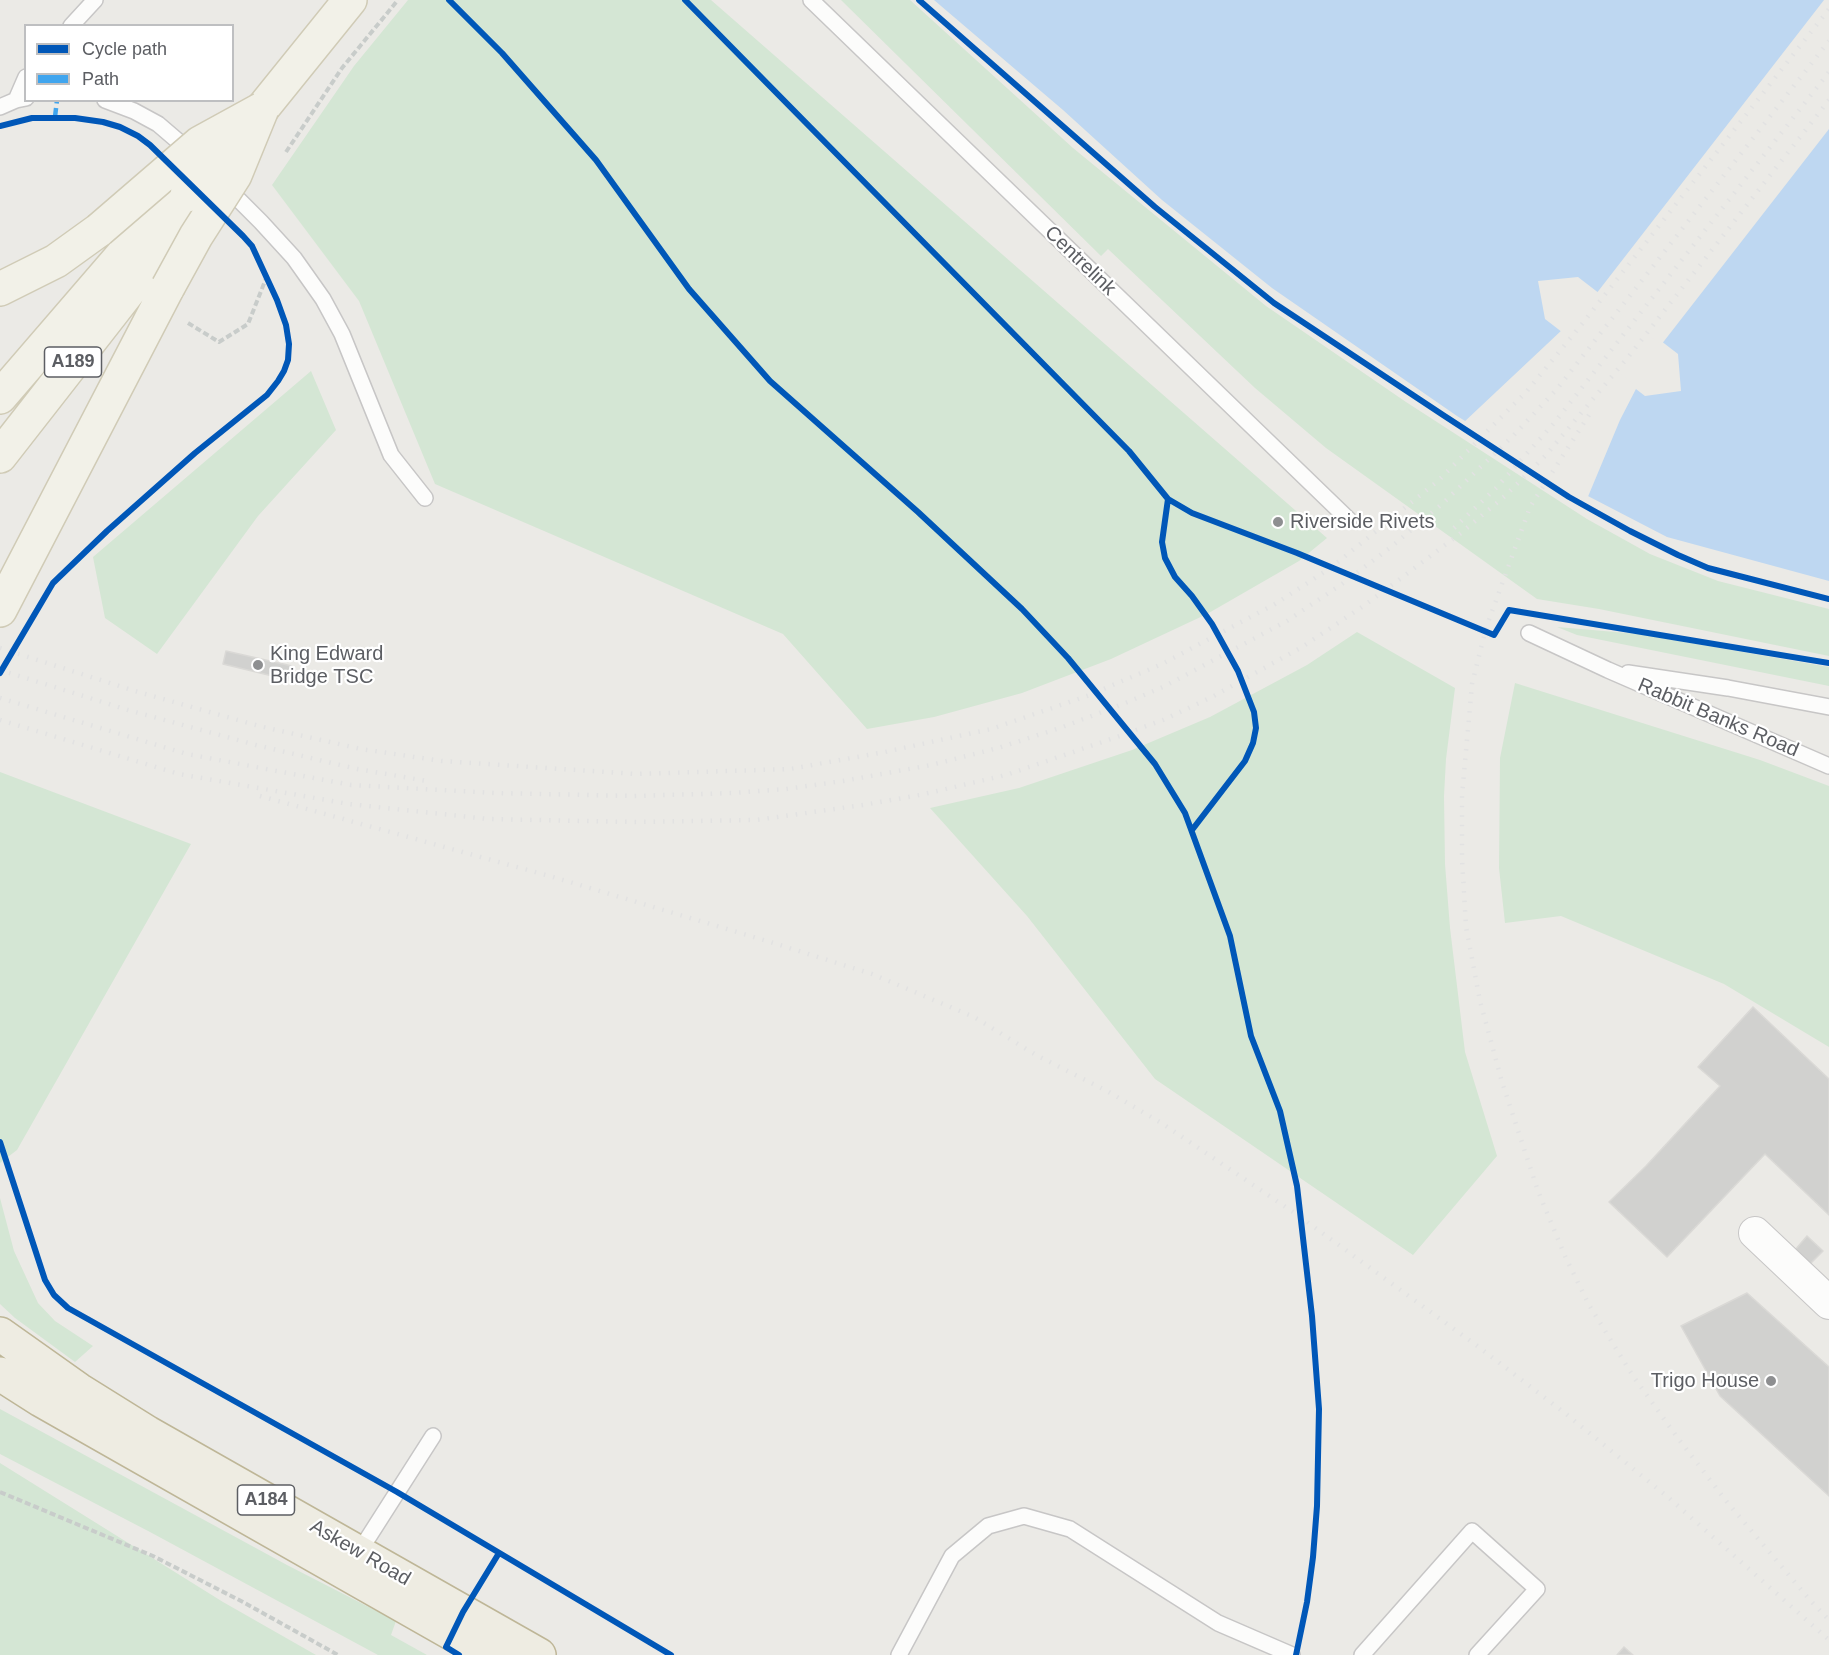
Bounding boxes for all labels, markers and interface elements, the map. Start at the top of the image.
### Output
legend [24,24,234,102]
text: Cycle path [82,39,167,59]
text: Path [82,69,119,89]
street label: Centrelink [1039,221,1121,301]
road number: A189 [44,347,101,377]
place label: Riverside Rivets [1290,510,1434,534]
marker: Riverside Rivets [1271,515,1285,529]
place label: King Edward Bridge TSC [270,642,383,689]
marker: King Edward Bridge TSC [251,658,265,672]
street label: Rabbit Banks Road [1634,673,1802,763]
place label: Trigo House [1651,1369,1759,1393]
marker: Trigo House [1764,1374,1778,1388]
road number: A184 [238,1485,294,1515]
street label: Askew Road [305,1515,415,1591]

